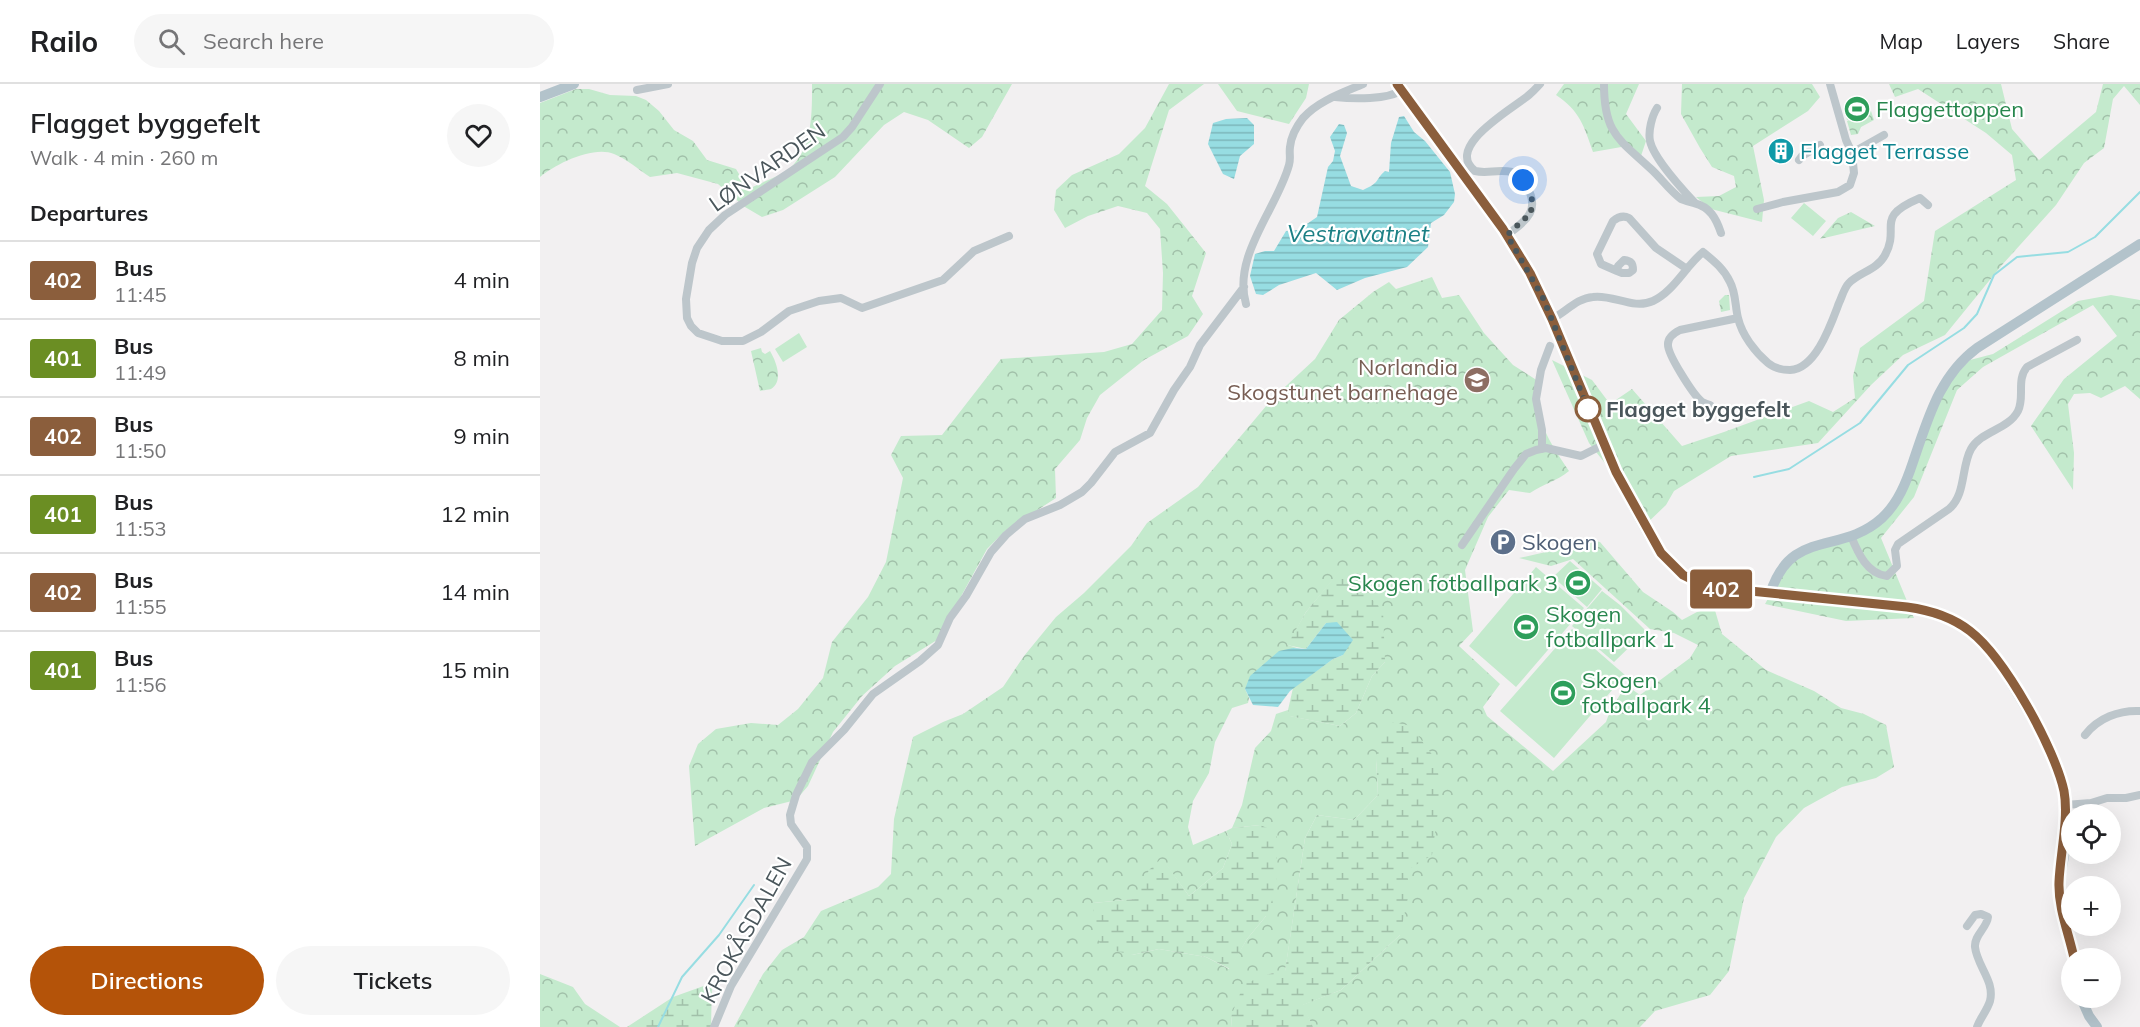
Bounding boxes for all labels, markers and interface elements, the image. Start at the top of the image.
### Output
search box [134,14,554,68]
text: Railo [30,24,98,59]
icon: search [155,25,188,58]
text: Search here [203,27,324,55]
text: Map [1880,28,1923,54]
text: Layers [1956,28,2020,54]
text: Share [2053,28,2110,54]
sports icon: Flaggettoppen [1842,94,1872,124]
place label: Flaggettoppen [1876,95,2024,123]
button: heart [447,104,510,167]
text: Flagget byggefelt [30,105,260,140]
street label: LØNVARDEN [703,117,831,217]
building icon: Flagget Terrasse [1766,136,1796,166]
place label: Flagget Terrasse [1800,137,1969,165]
text: Walk · 4 min · 260 m [30,145,218,170]
your location [1508,165,1538,195]
text: Departures [30,199,148,227]
water label: Vestravatnet [1287,218,1430,248]
text: Bus [114,254,153,282]
text: 4 min [454,266,510,294]
text: 402 [44,267,82,293]
text: 11:45 [114,282,167,307]
text: Bus [114,332,153,360]
text: 8 min [454,344,510,372]
text: 401 [44,345,82,371]
place label: Norlandia Skogstunet barnehage [1227,353,1458,406]
text: 11:49 [114,360,167,385]
school or university icon: Norlandia Skogstunet barnehage [1462,365,1492,395]
place label: Flagget byggefelt [1606,395,1790,423]
marker: Flagget byggefelt [1575,396,1601,422]
text: Bus [114,410,153,438]
text: 9 min [454,422,510,450]
text: 402 [44,423,82,449]
text: 11:50 [114,438,167,463]
text: Bus [114,488,153,516]
text: 12 min [440,500,510,528]
text: 401 [44,501,82,527]
text: 11:53 [114,516,167,541]
parking icon: Skogen [1488,527,1518,557]
place label: Skogen [1522,528,1597,556]
text: Bus [114,566,153,594]
sports icon: Skogen fotballpark 3 [1563,568,1593,598]
place label: Skogen fotballpark 3 [1348,569,1558,597]
line badge: 402 [1686,570,1756,608]
text: 402 [1702,576,1740,602]
text: 14 min [440,578,510,606]
text: 402 [44,579,82,605]
text: 11:55 [114,594,167,619]
place label: Skogen fotballpark 1 [1546,600,1675,653]
sports icon: Skogen fotballpark 1 [1511,612,1541,642]
text: Bus [114,644,153,672]
text: 15 min [440,656,510,684]
text: 401 [44,657,82,683]
place label: Skogen fotballpark 4 [1582,666,1711,719]
text: 11:56 [114,672,167,697]
sports icon: Skogen fotballpark 4 [1548,678,1578,708]
map controls [2061,804,2121,1008]
button: locate [2061,804,2121,864]
street label: KROKÅSDALEN [694,852,798,1008]
button: + [2061,876,2121,936]
button: Directions [30,946,264,1015]
button: Tickets [276,946,510,1015]
button: − [2061,948,2121,1008]

